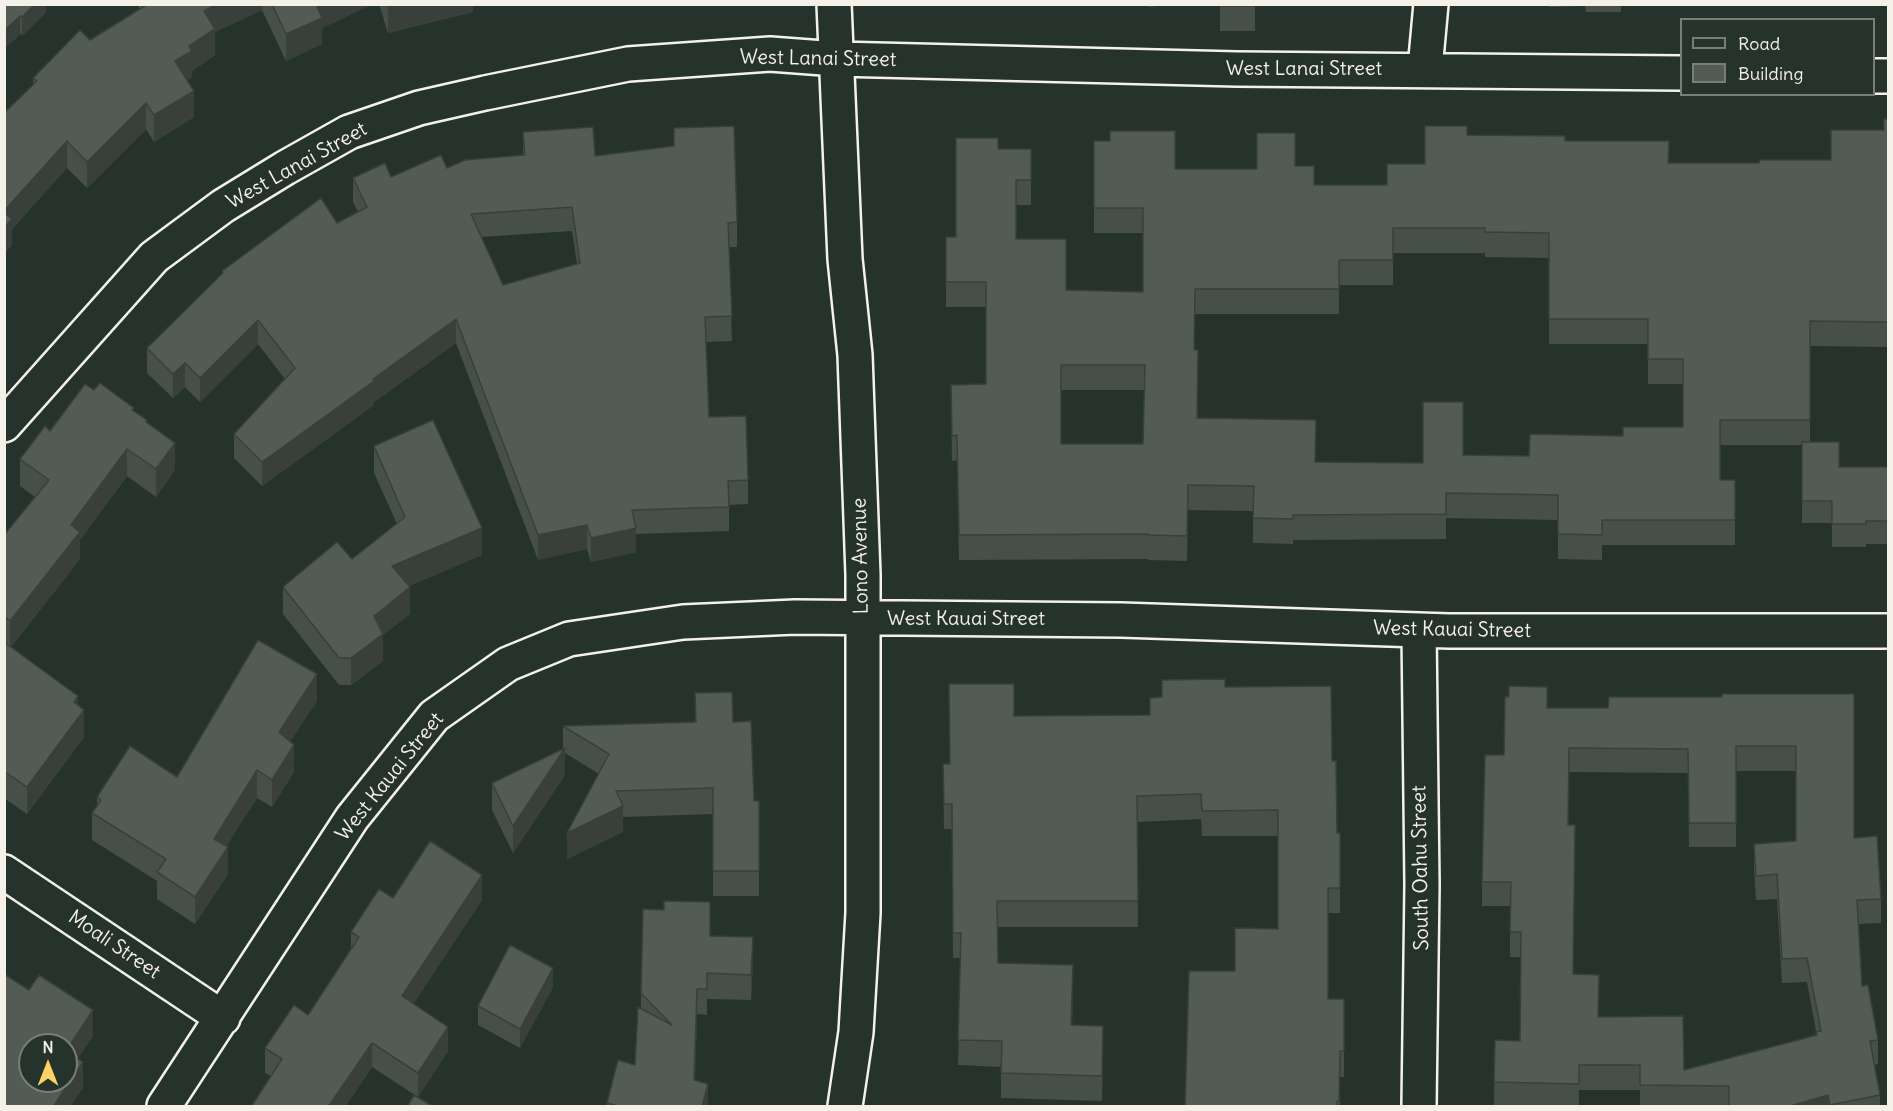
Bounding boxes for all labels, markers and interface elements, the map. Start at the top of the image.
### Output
legend [1680,18,1875,96]
text: Road [1738,32,1780,55]
street label: West Lanai Street [740,46,896,72]
street label: West Lanai Street [1226,57,1382,81]
text: Building [1738,62,1803,85]
street label: West Lanai Street [223,118,371,214]
street label: Lono Avenue [848,498,874,614]
street label: West Kauai Street [887,607,1045,631]
street label: West Kauai Street [1373,617,1531,643]
street label: West Kauai Street [331,708,449,846]
street label: South Oahu Street [1408,785,1434,951]
street label: Moali Street [63,905,165,985]
north arrow [18,1033,78,1093]
text: N [42,1037,54,1057]

